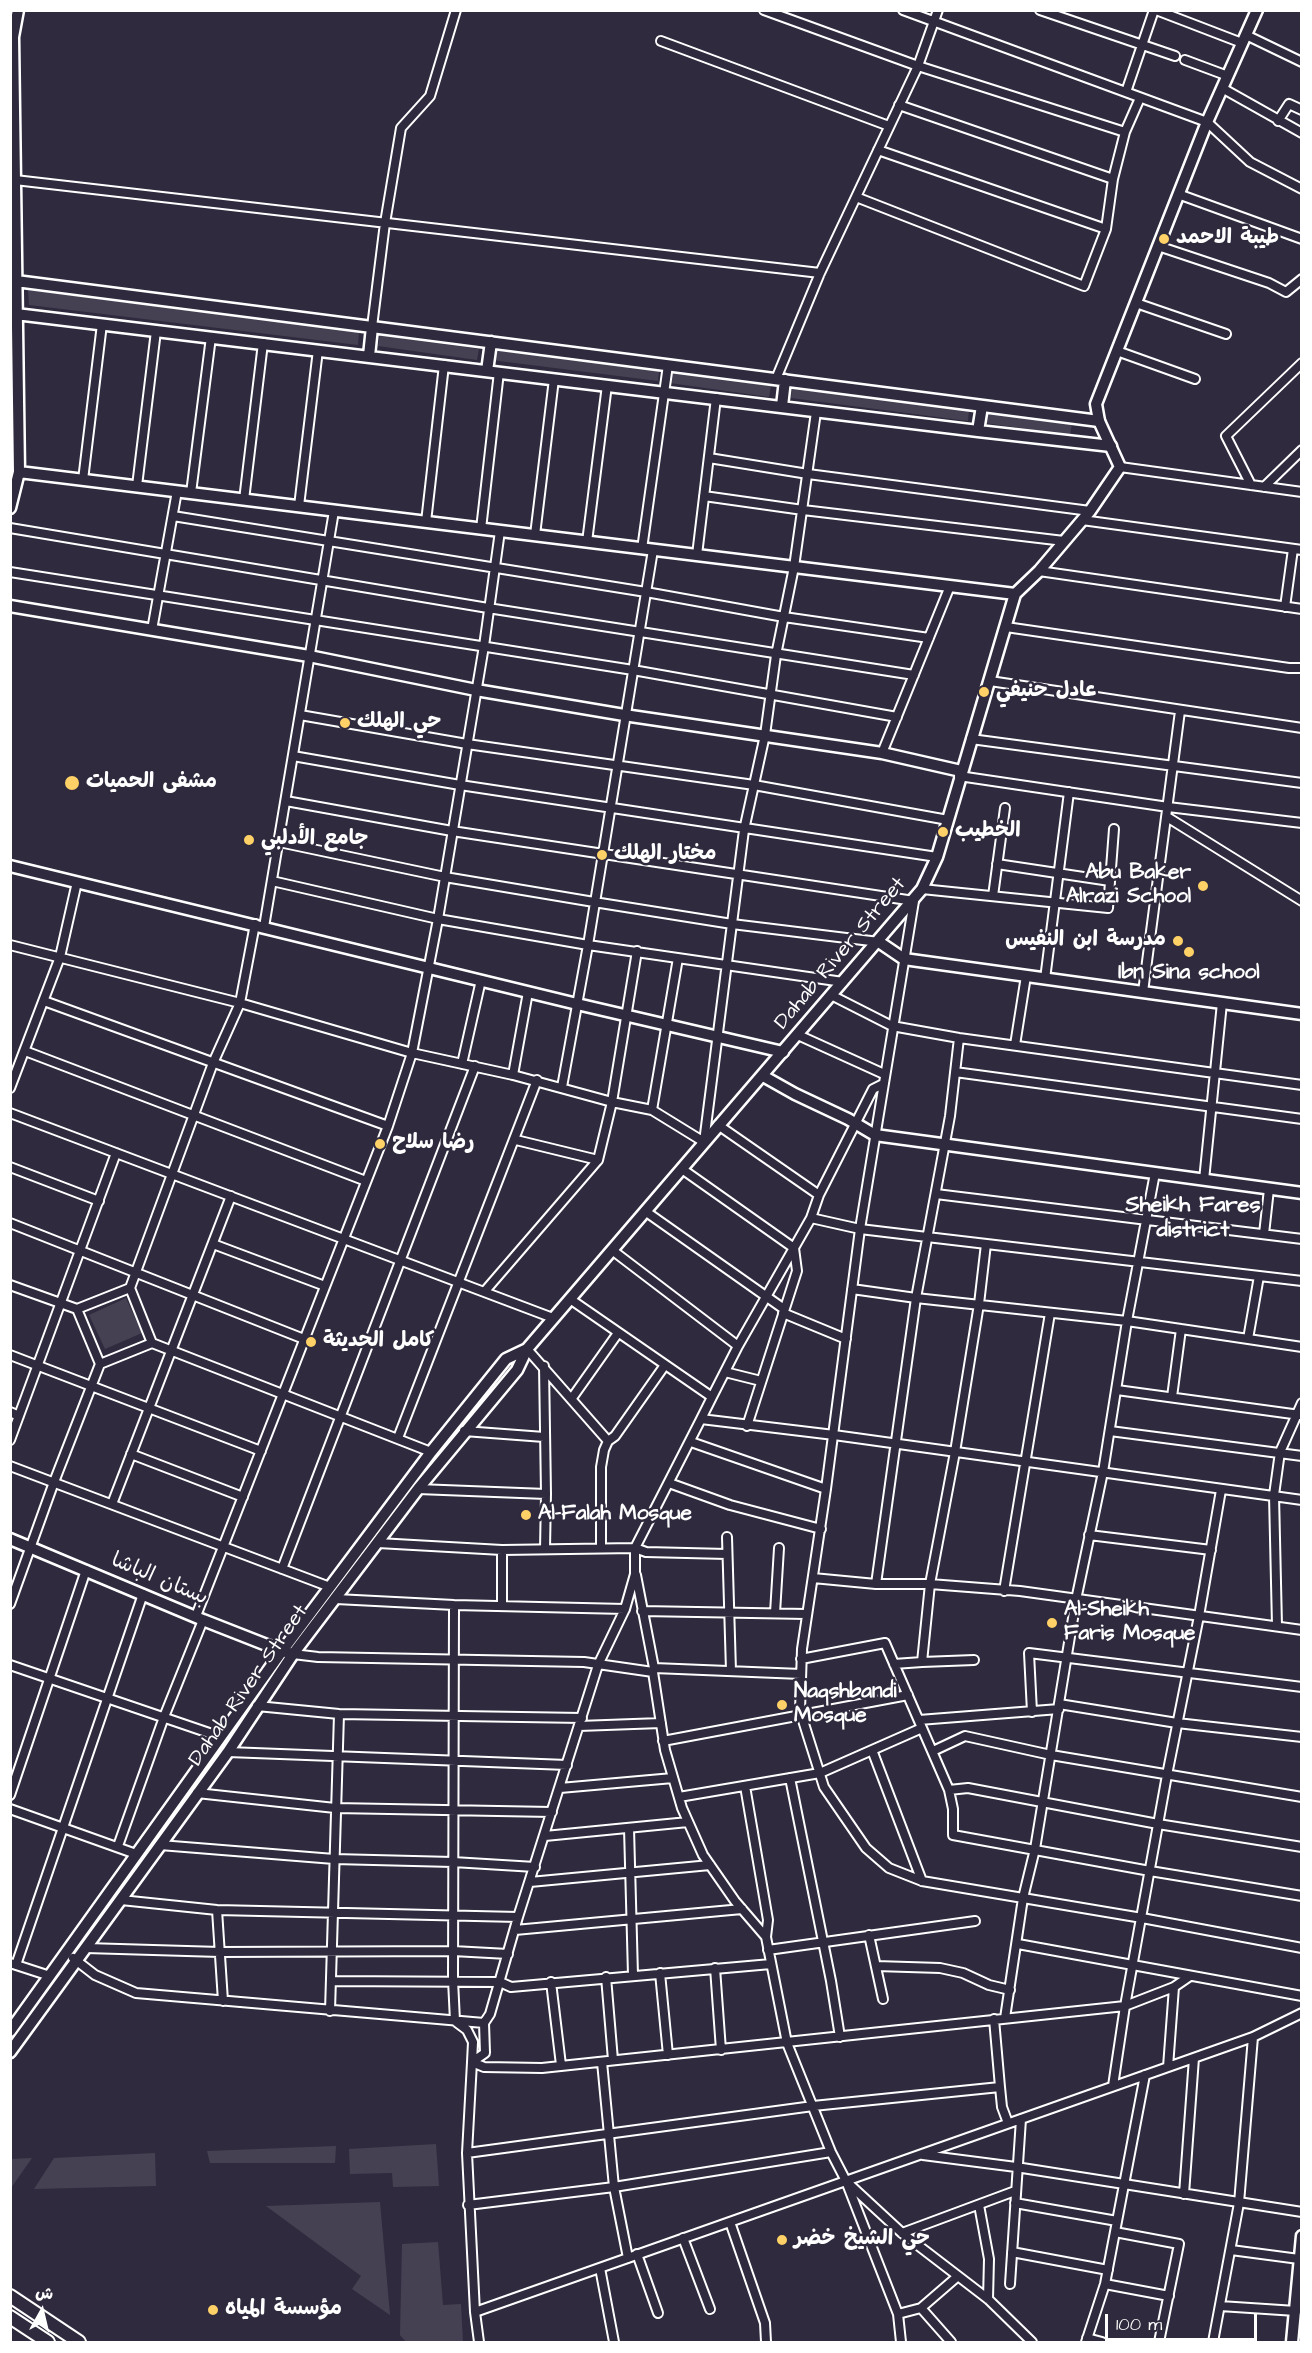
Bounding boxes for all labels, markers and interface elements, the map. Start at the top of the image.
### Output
place label: طيبة الاحمد [1176,226,1279,252]
marker: طيبة الاحمد [1157,232,1171,246]
place label: عادل حنيفي [996,679,1098,705]
marker: عادل حنيفي [977,685,991,699]
place label: حي الهلك [357,710,441,736]
marker: حي الهلك [338,716,352,730]
place label: مشفى الحميات [86,770,217,796]
marker: مشفى الحميات [63,774,81,792]
place label: الخطيب [955,819,1021,845]
marker: الخطيب [936,825,950,839]
place label: جامع الأدلبي [261,827,368,853]
marker: جامع الأدلبي [242,833,256,847]
place label: مختار الهلك [614,842,716,868]
marker: مختار الهلك [595,848,609,862]
place label: Abu Baker Alrazi School [1066,861,1191,911]
street label: Dahab River Street [770,873,912,1035]
marker: Abu Baker Alrazi School [1196,879,1210,893]
place label: مدرسة ابن النفيس [1005,928,1166,954]
marker: مدرسة ابن النفيس [1171,934,1185,948]
marker: Ibn Sina school [1182,945,1196,959]
place label: Ibn Sina school [1118,961,1260,987]
place label: رضا سلاح [392,1131,474,1157]
marker: رضا سلاح [373,1137,387,1151]
district label: Sheikh Fares district [1126,1193,1260,1244]
place label: كامل الحديثة [323,1329,434,1355]
marker: كامل الحديثة [304,1335,318,1349]
place label: Al-Falah Mosque [538,1502,692,1528]
marker: Al-Falah Mosque [519,1508,533,1522]
street label: بستان الباشا [107,1548,211,1612]
place label: Al-Sheikh Faris Mosque [1064,1598,1195,1648]
street label: Dahab River Street [184,1601,314,1771]
marker: Al-Sheikh Faris Mosque [1045,1616,1059,1630]
place label: Naqshbandi Mosque [794,1680,896,1730]
marker: Naqshbandi Mosque [775,1698,789,1712]
place label: حي الشيخ خضر [794,2227,930,2253]
marker: حي الشيخ خضر [775,2233,789,2247]
north arrow [12,2281,72,2341]
text: ش [34,2281,55,2305]
place label: مؤسسة المياه [225,2297,342,2323]
scale bar [1108,2302,1260,2340]
marker: مؤسسة المياه [206,2303,220,2317]
text: 100 m [1116,2312,1162,2337]

